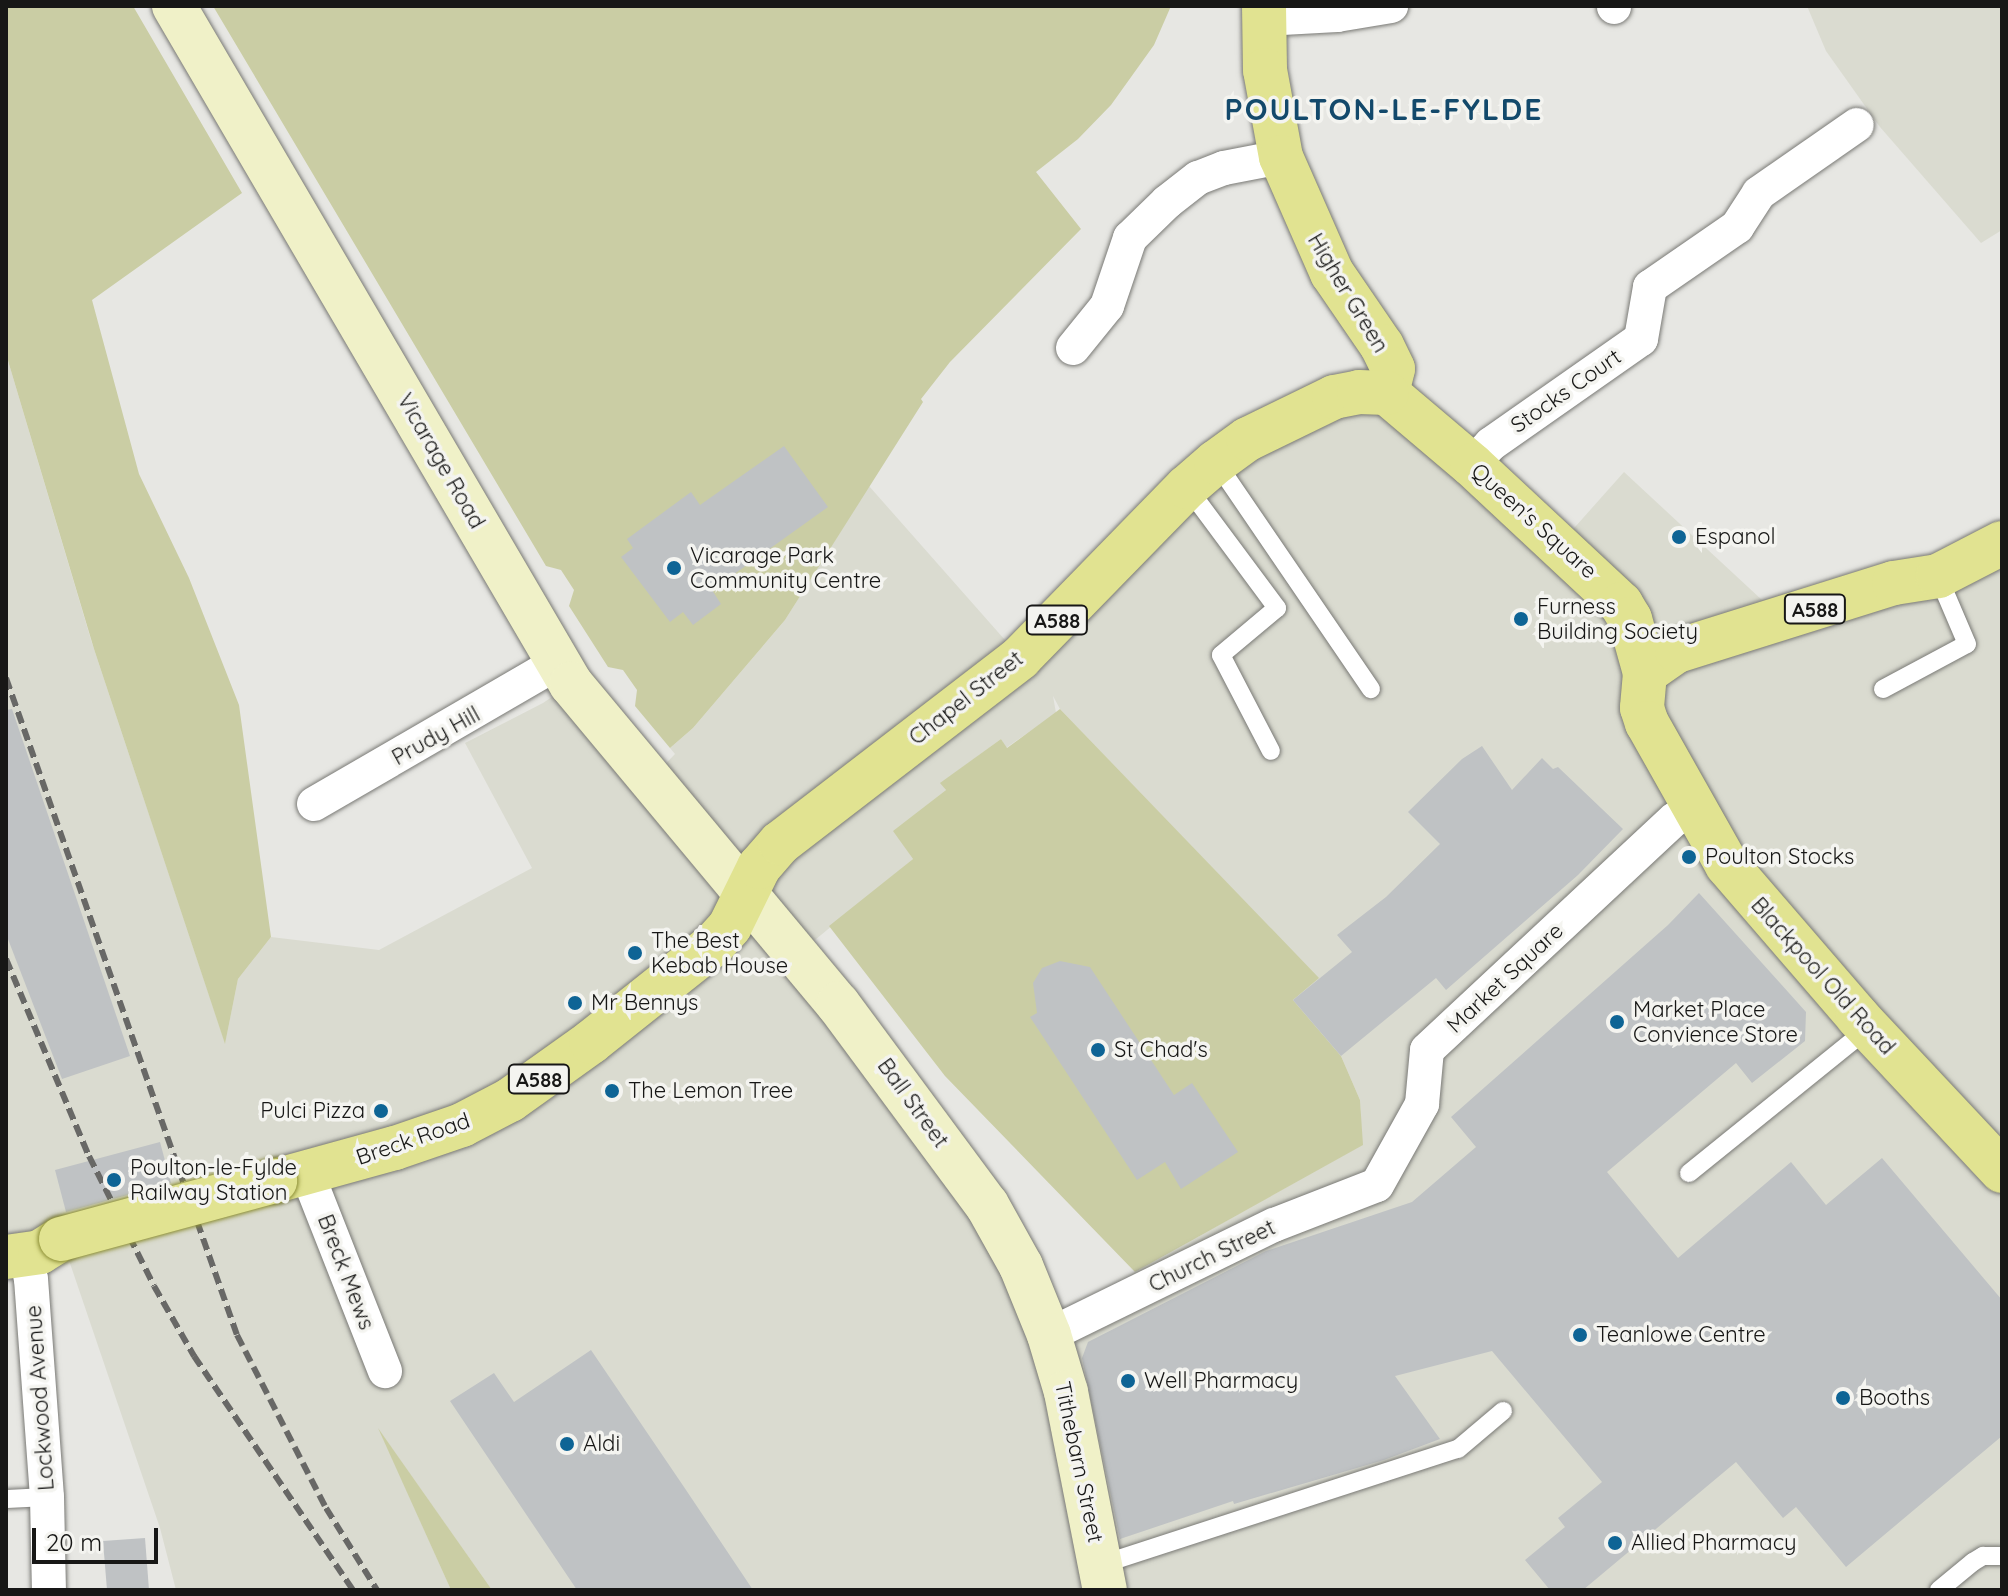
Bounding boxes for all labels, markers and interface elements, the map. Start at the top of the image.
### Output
district label: POULTON-LE-FYLDE [1225,91,1543,127]
street label: Higher Green [1302,229,1394,357]
street label: Stocks Court [1506,343,1626,439]
street label: Vicarage Road [392,389,490,533]
street label: Queen's Square [1466,458,1602,584]
place label: Espanol [1695,524,1776,550]
marker: Espanol [1670,528,1688,546]
place label: Vicarage Park Community Centre [690,542,881,594]
marker: Vicarage Park Community Centre [665,559,683,577]
place label: Furness Building Society [1537,593,1698,644]
road number: A588 [1783,593,1847,625]
road number: A588 [1025,604,1089,636]
marker: Furness Building Society [1512,610,1530,628]
street label: Chapel Street [904,645,1028,751]
street label: Prudy Hill [387,701,485,771]
place label: Poulton Stocks [1705,844,1854,870]
marker: Poulton Stocks [1680,848,1698,866]
street label: Blackpool Old Road [1745,892,1901,1060]
street label: Market Square [1441,917,1569,1039]
place label: The Best Kebab House [651,927,788,978]
marker: The Best Kebab House [626,944,644,962]
place label: Mr Bennys [591,990,698,1016]
marker: Mr Bennys [566,994,584,1012]
place label: Market Place Convience Store [1633,996,1798,1048]
marker: Market Place Convience Store [1608,1013,1626,1031]
place label: St Chad's [1114,1037,1208,1063]
marker: St Chad's [1089,1041,1107,1059]
street label: Ball Street [872,1053,954,1153]
road number: A588 [507,1063,571,1095]
place label: The Lemon Tree [628,1078,793,1104]
marker: The Lemon Tree [603,1082,621,1100]
place label: Pulci Pizza [260,1098,365,1124]
marker: Pulci Pizza [372,1102,390,1120]
street label: Breck Road [353,1107,473,1171]
place label: Poulton-le-Fylde Railway Station [130,1154,297,1206]
marker: Poulton-le-Fylde Railway Station [105,1171,123,1189]
street label: Breck Mews [312,1211,380,1333]
street label: Church Street [1144,1214,1280,1298]
street label: Lockwood Avenue [20,1304,60,1492]
place label: Teanlowe Centre [1596,1322,1766,1348]
marker: Teanlowe Centre [1571,1326,1589,1344]
place label: Well Pharmacy [1144,1368,1298,1394]
marker: Well Pharmacy [1119,1372,1137,1390]
street label: Tithebarn Street [1049,1379,1109,1545]
place label: Booths [1859,1385,1930,1411]
marker: Booths [1834,1389,1852,1407]
place label: Aldi [583,1431,620,1457]
marker: Aldi [558,1435,576,1453]
scale bar [36,1512,162,1562]
text: 20 m [46,1527,102,1557]
place label: Allied Pharmacy [1631,1530,1797,1556]
marker: Allied Pharmacy [1606,1534,1624,1552]

